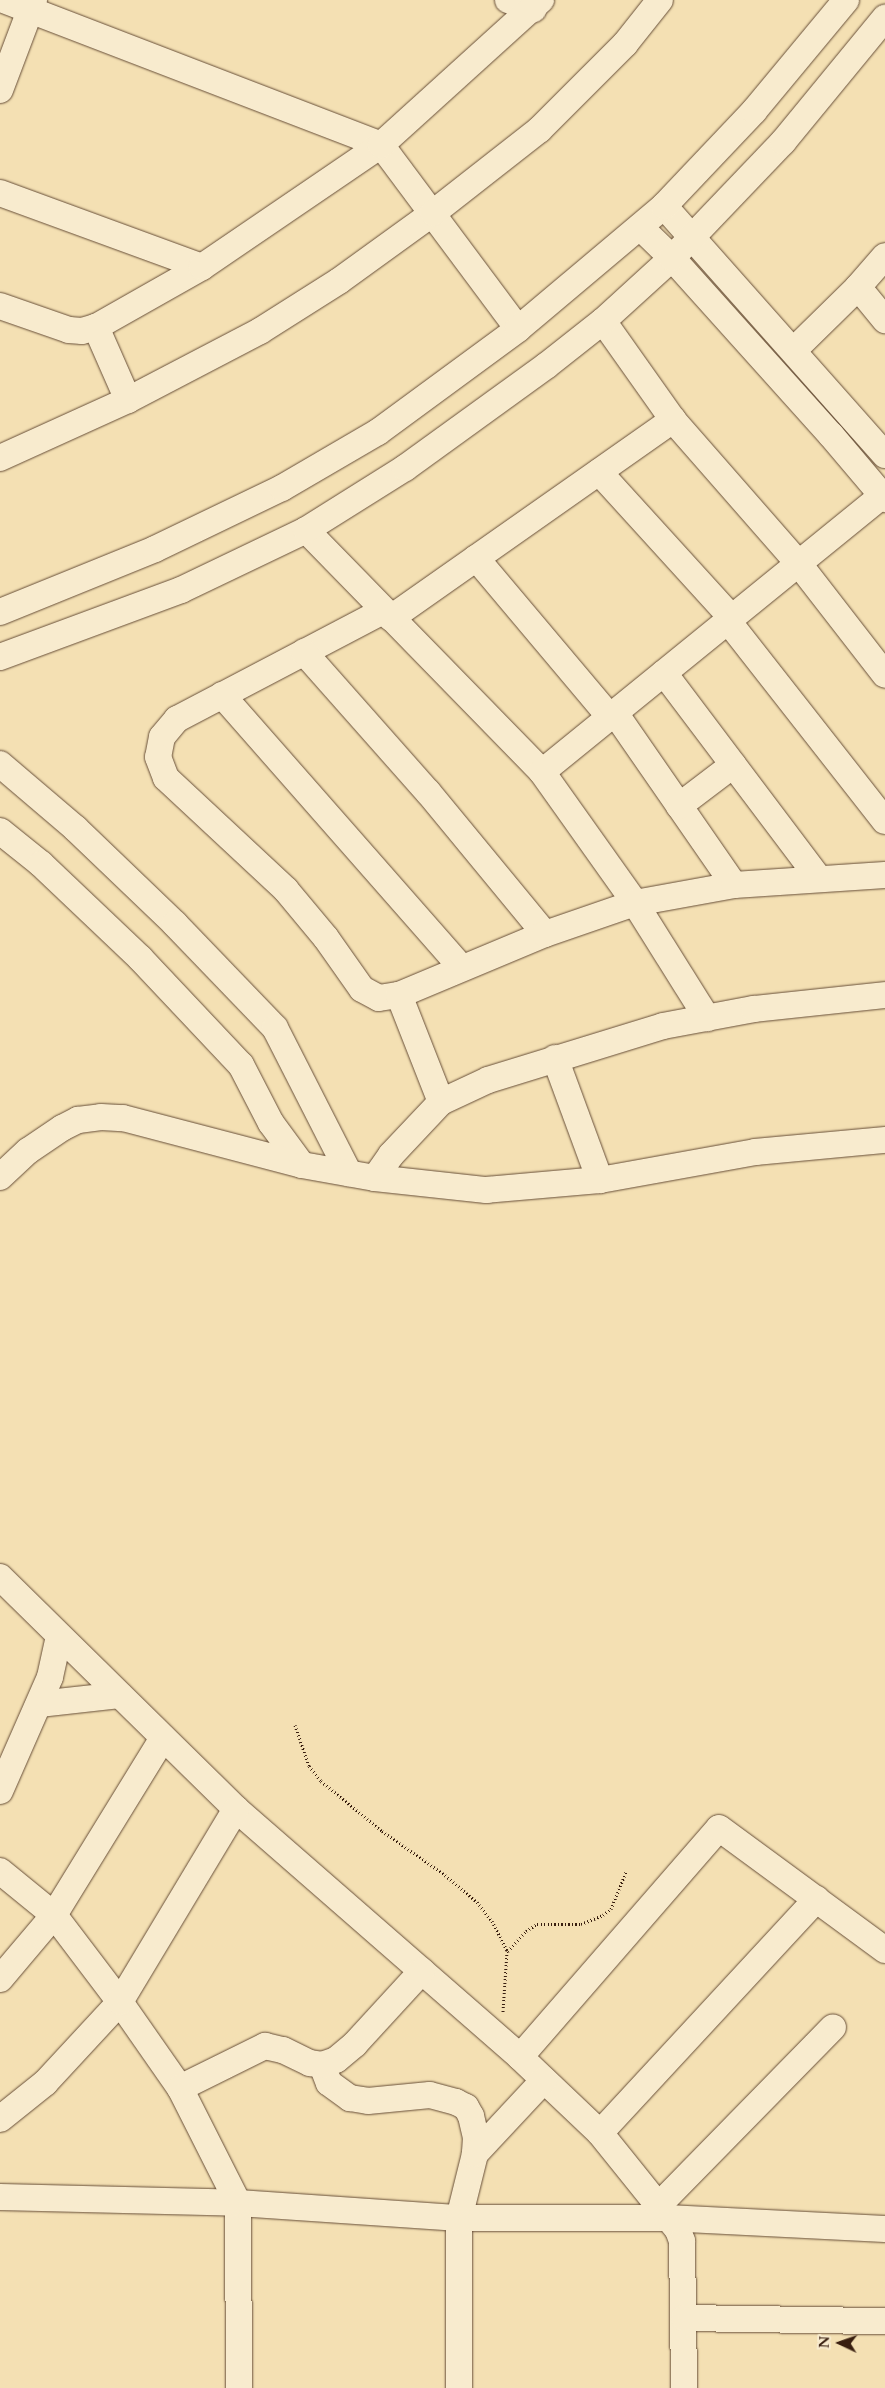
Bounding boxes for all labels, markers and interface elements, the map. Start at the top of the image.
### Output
north arrow [815,2318,865,2368]
text: N [815,2336,834,2349]

